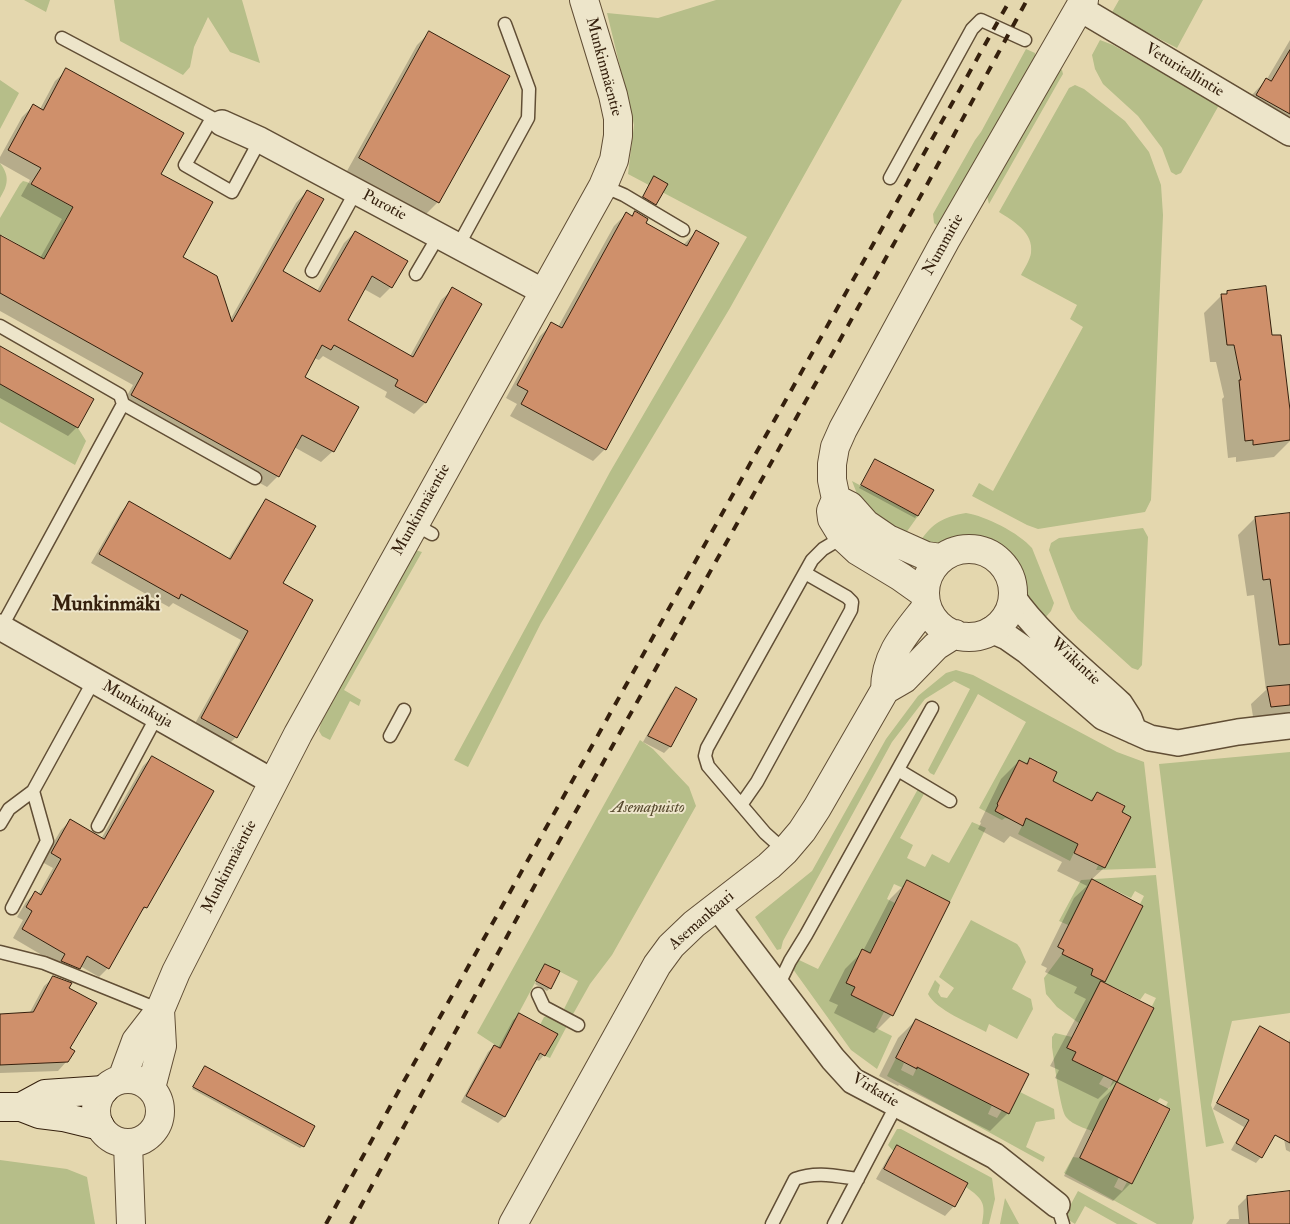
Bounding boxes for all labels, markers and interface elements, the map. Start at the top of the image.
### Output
street label: Munkinmäentie [581,15,625,119]
street label: Veturitallintie [1141,40,1227,102]
street label: Purotie [359,186,409,226]
street label: Nummitie [919,211,969,279]
street label: Munkinmäentie [389,461,455,559]
district label: Munkinmäki [52,592,160,618]
street label: Wiikintie [1046,634,1104,690]
street label: Munkinkuja [98,677,176,733]
park label: Asemapuisto [611,799,685,819]
street label: Munkinmäentie [198,817,262,917]
street label: Asemankaari [665,887,739,955]
street label: Virkatie [848,1069,902,1113]

